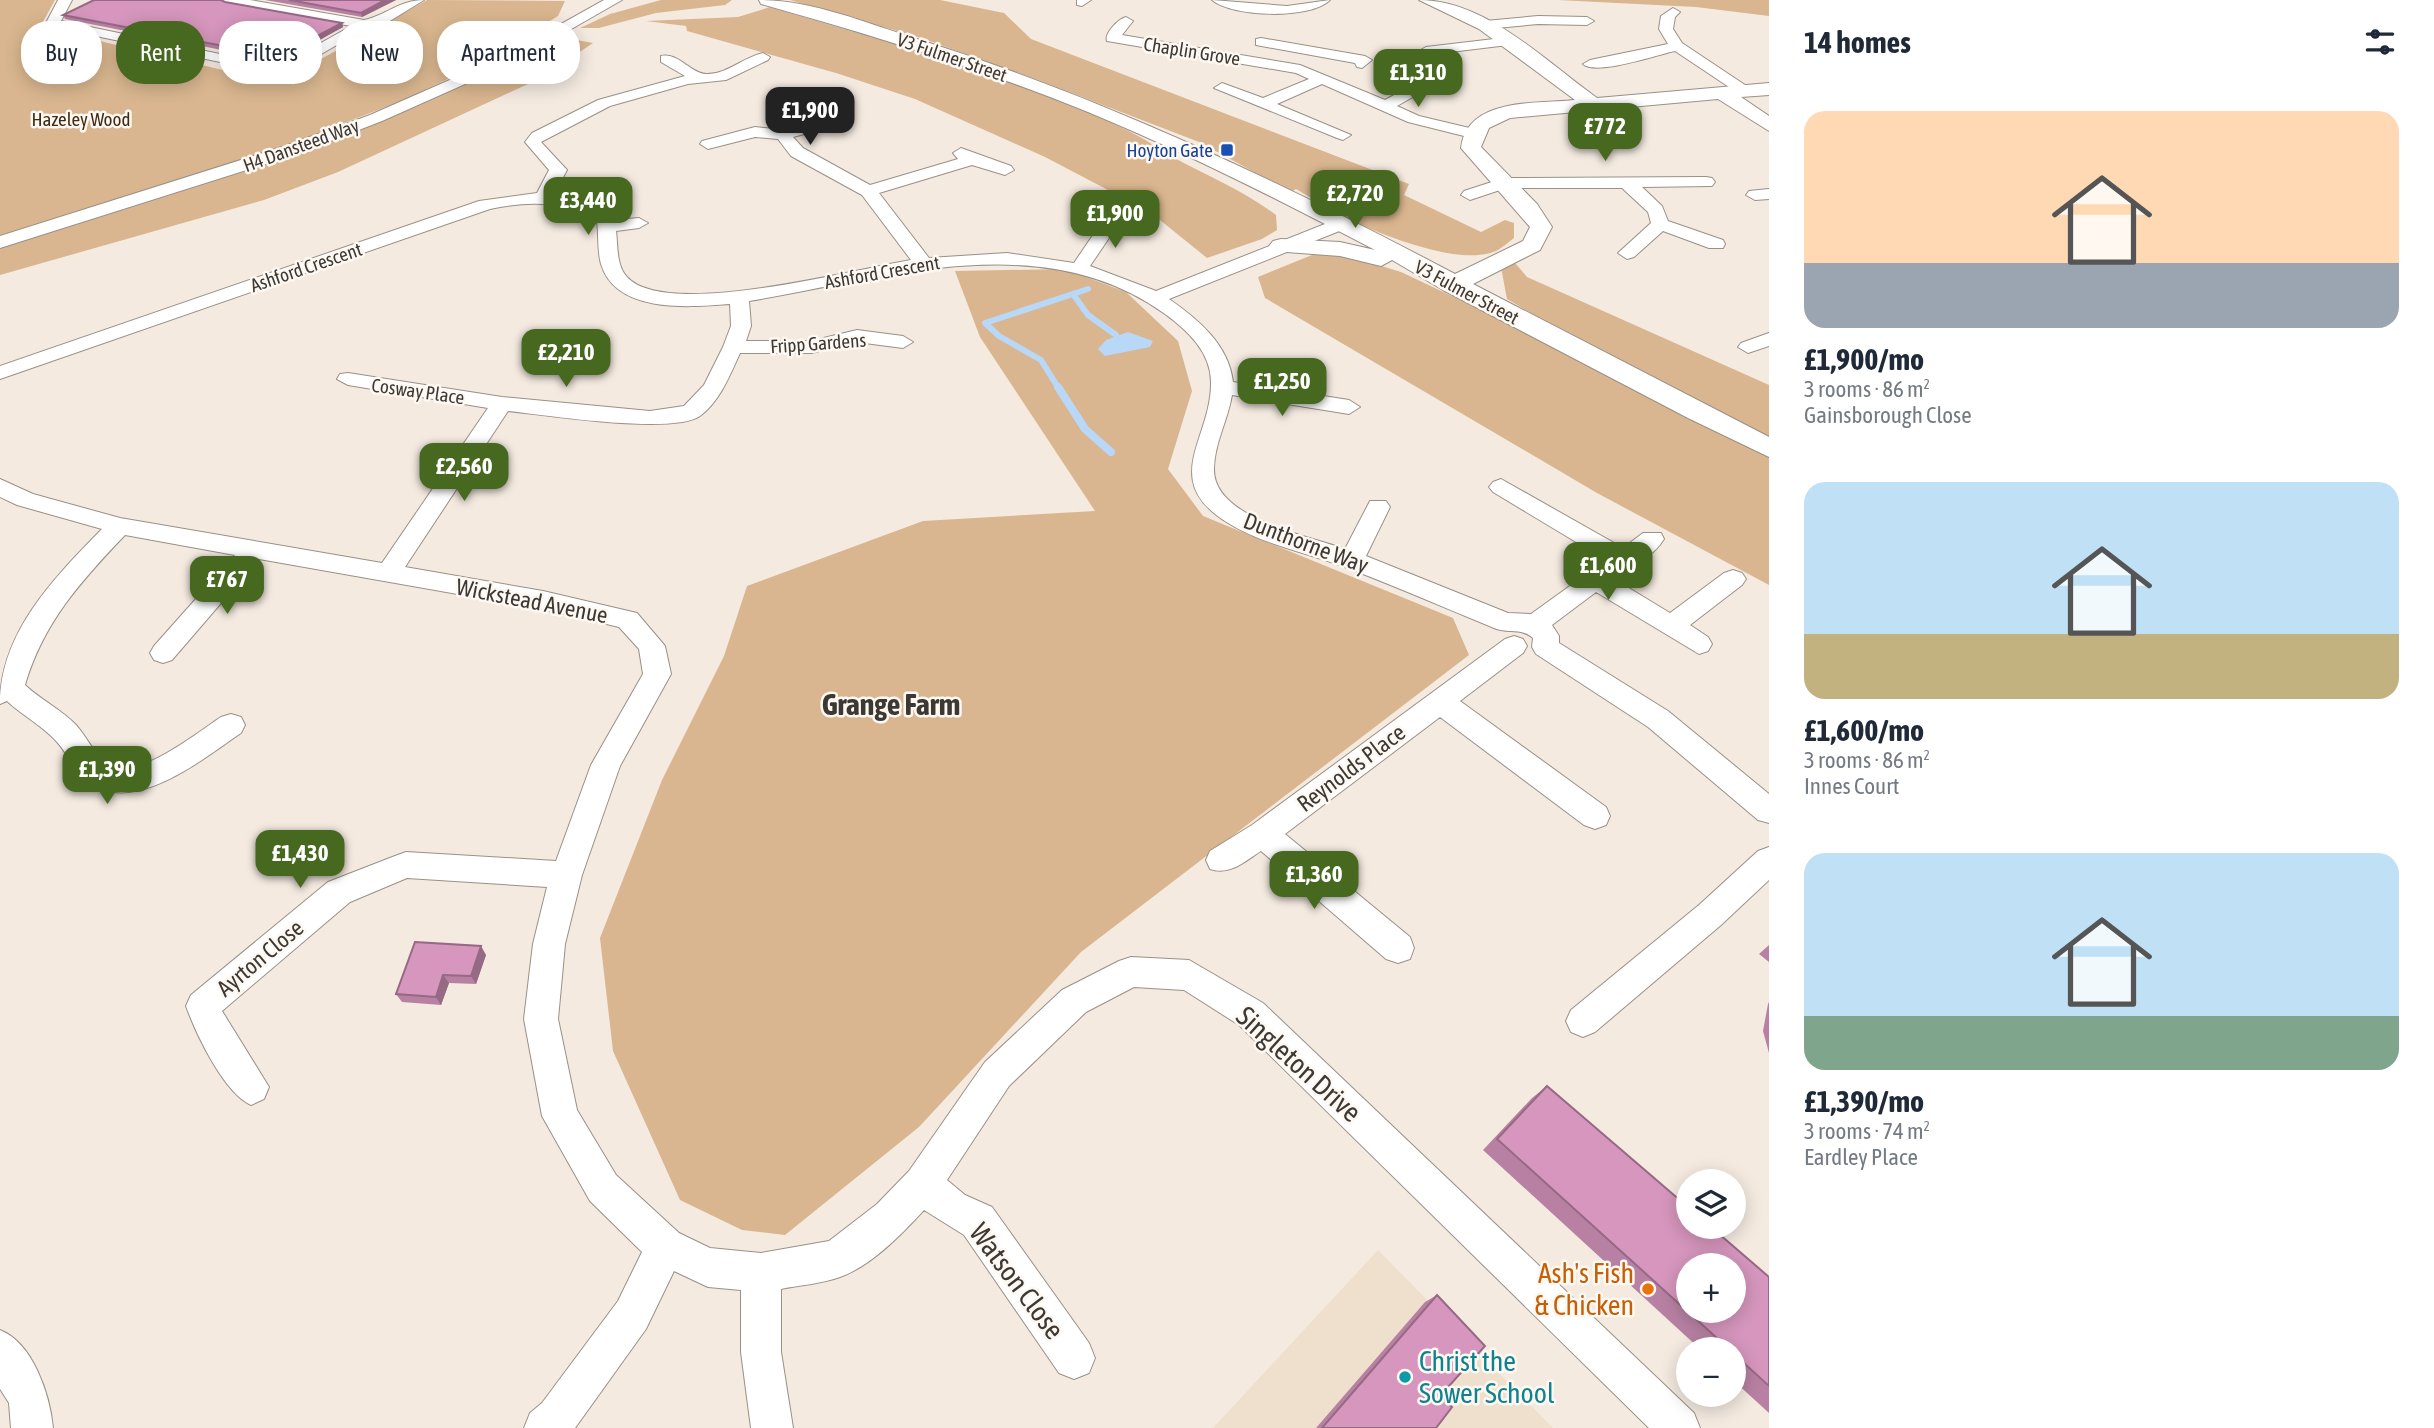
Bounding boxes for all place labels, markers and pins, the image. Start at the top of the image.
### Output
pin: £1,310 [1361,50,1475,109]
pin: £1,900 [753,88,867,147]
pin: £772 [1564,104,1646,163]
place label: Hoyton Gate [1127,139,1213,161]
marker: Hoyton Gate [1219,142,1235,158]
pin: £2,720 [1298,170,1412,230]
pin: £3,440 [531,177,645,237]
pin: £1,900 [1058,190,1172,250]
pin: £2,210 [509,330,623,389]
pin: £1,250 [1225,358,1339,418]
pin: £2,560 [407,444,521,503]
pin: £1,600 [1551,542,1665,602]
pin: £767 [186,556,268,616]
pin: £1,390 [50,746,164,806]
pin: £1,430 [243,830,357,890]
pin: £1,360 [1257,852,1371,911]
place label: Ash's Fish & Chicken [1535,1257,1634,1321]
marker: Ash's Fish & Chicken [1640,1281,1656,1297]
place label: Christ the Sower School [1419,1345,1555,1409]
marker: Christ the Sower School [1397,1369,1413,1385]

